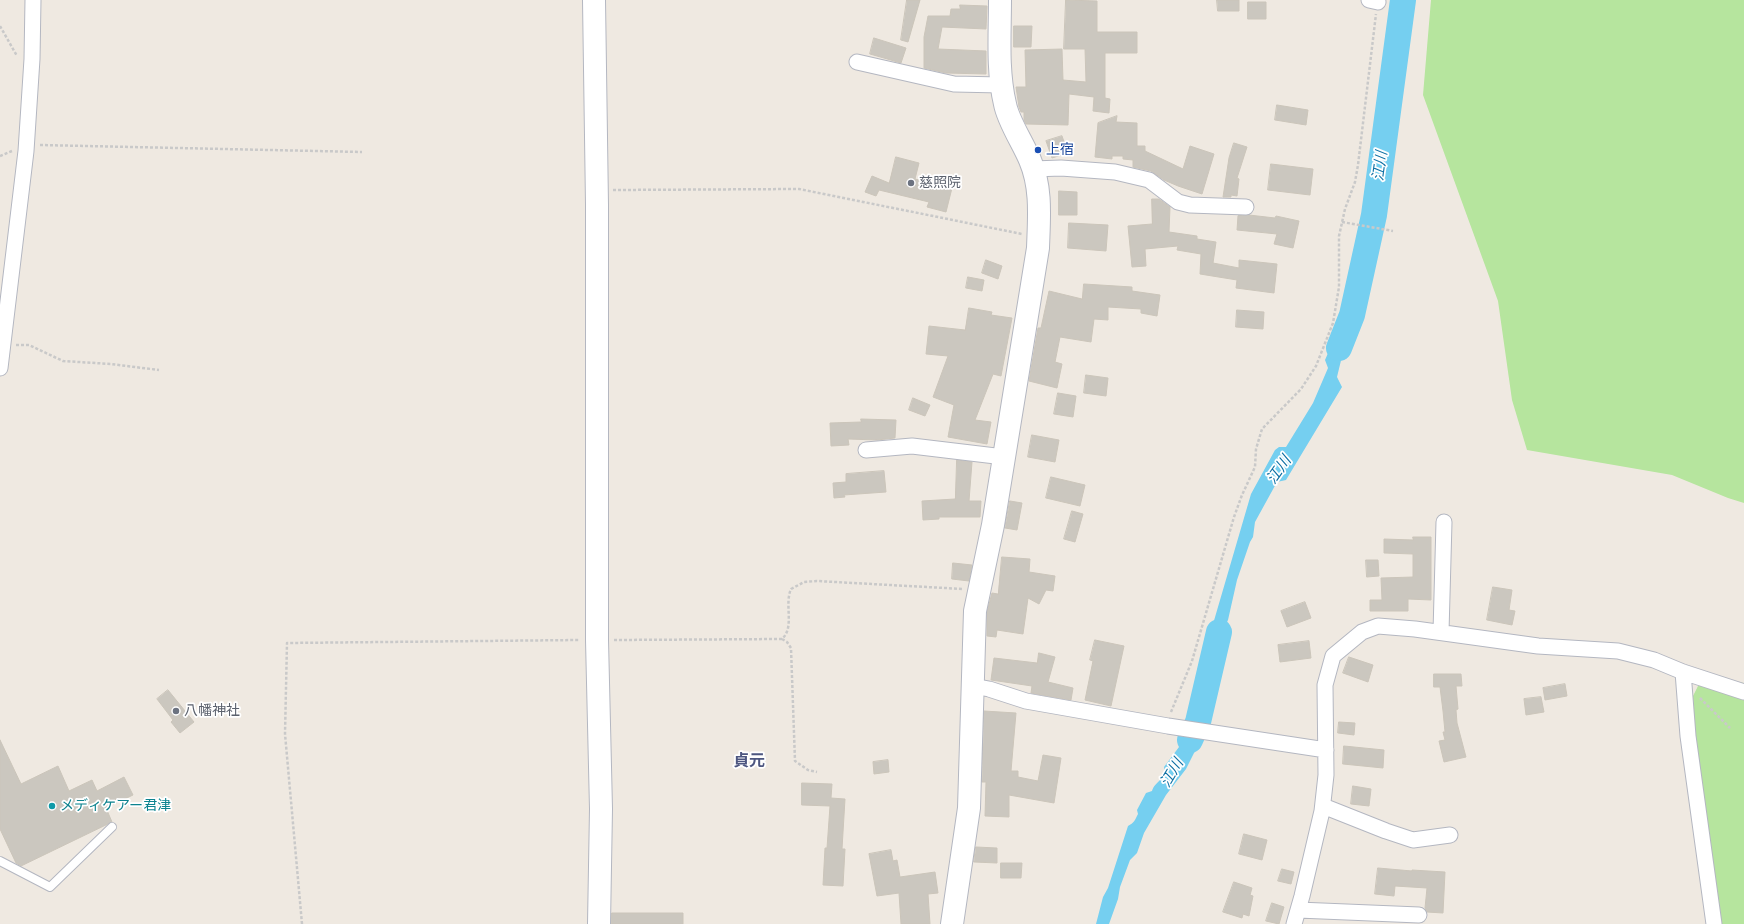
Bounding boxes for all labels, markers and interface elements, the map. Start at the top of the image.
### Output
place label: 上宿 [1046,142,1074,158]
marker: 上宿 [1033,145,1043,155]
water label: 江川 [1369,150,1391,182]
place label: 慈照院 [919,175,961,191]
marker: 慈照院 [906,178,916,188]
water label: 江川 [1263,453,1295,487]
place label: 八幡神社 [184,703,240,719]
marker: 八幡神社 [171,706,181,716]
district label: 貞元 [733,751,765,771]
water label: 江川 [1157,756,1187,790]
place label: メディケアー君津 [60,798,171,814]
marker: メディケアー君津 [47,801,57,811]

